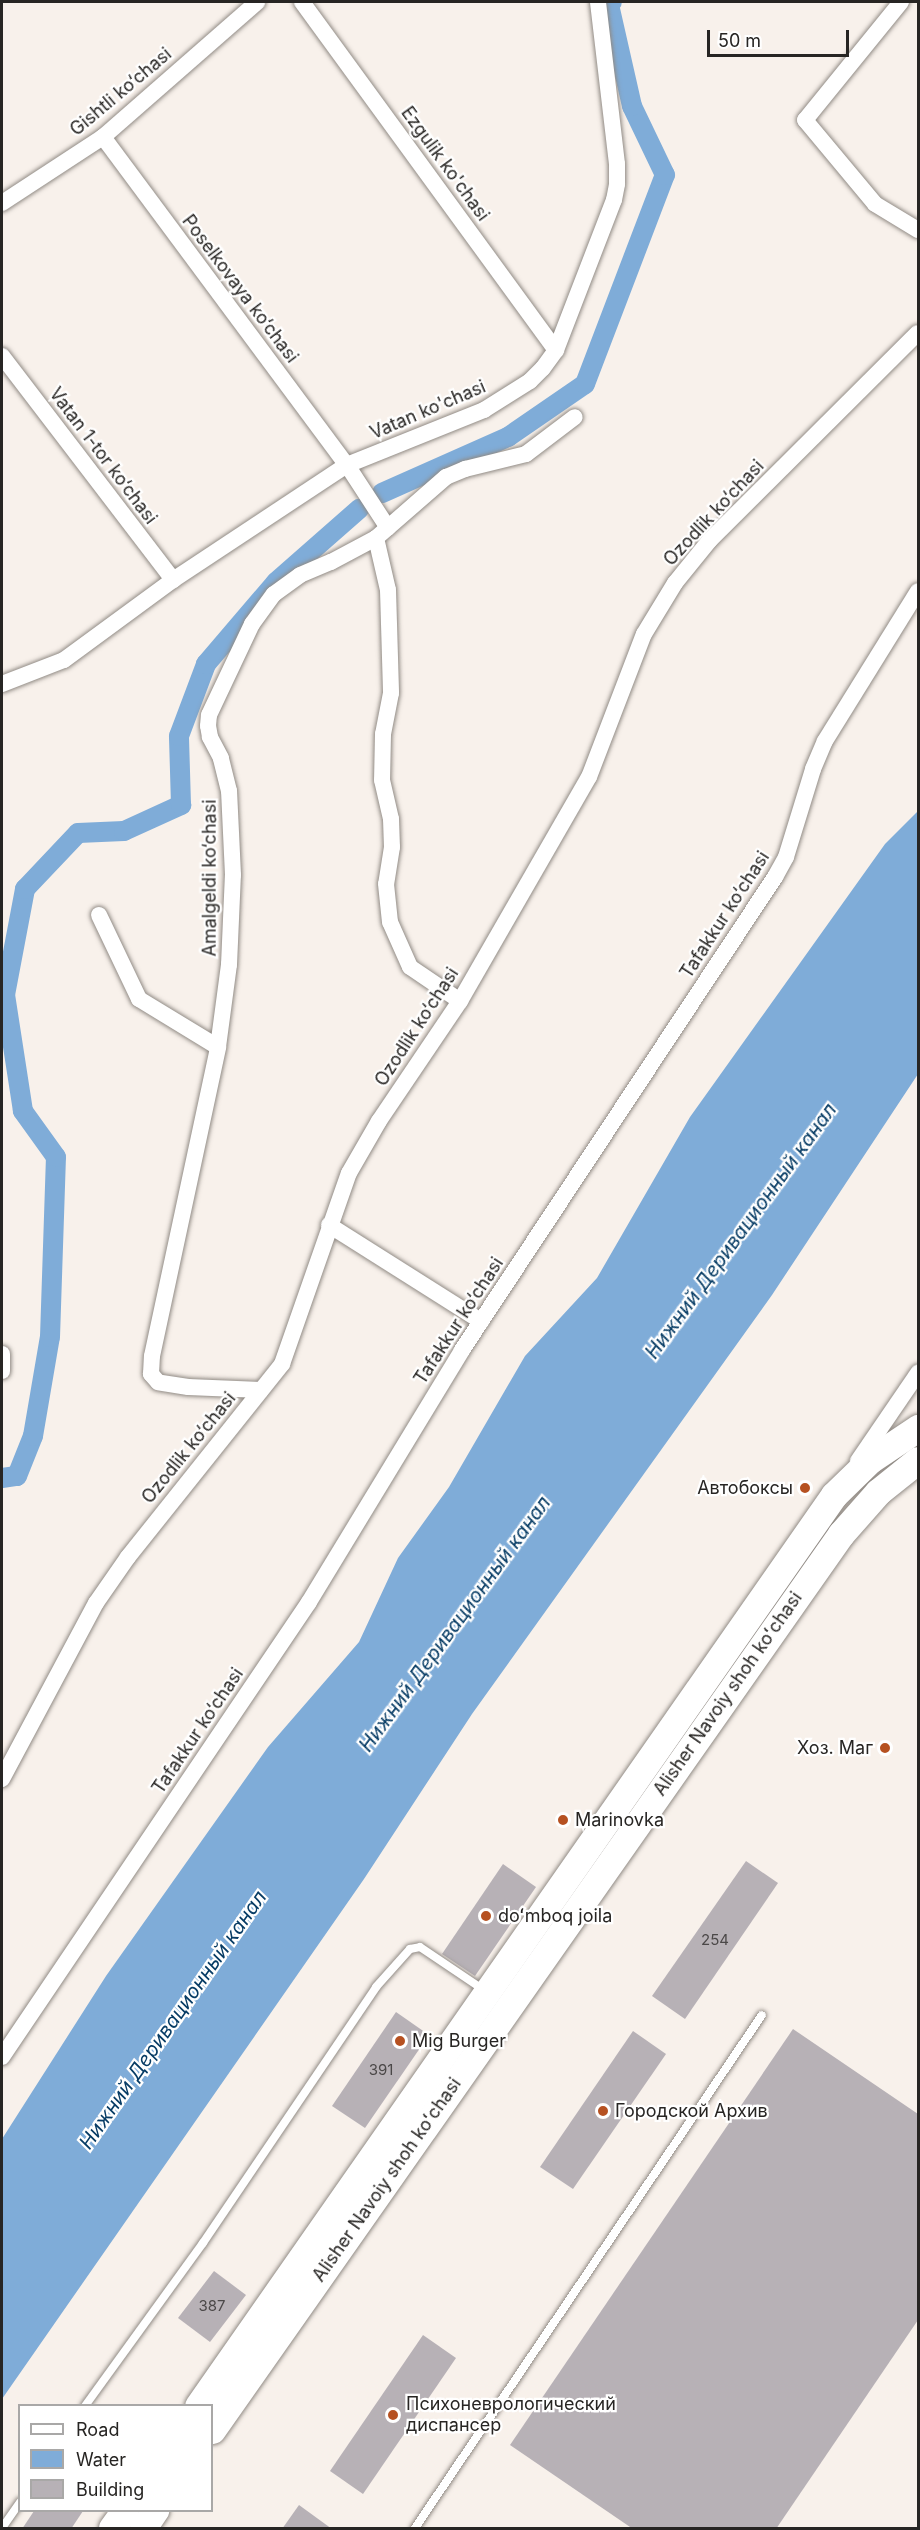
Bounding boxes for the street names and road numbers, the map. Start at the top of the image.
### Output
street label: Gishtli ko‘chasi [66,43,176,141]
street label: Ezgulik ko'chasi [396,103,494,225]
street label: Poselkovaya ko‘chasi [177,211,303,367]
street label: Vatan ko'chasi [367,376,489,444]
street label: Vatan 1-tor ko‘chasi [45,383,161,529]
street label: Ozodlik ko‘chasi [659,456,769,570]
street label: Amalgeldi ko‘chasi [199,799,221,957]
street label: Tafakkur ko‘chasi [676,847,774,983]
street label: Ozodlik ko‘chasi [371,964,463,1090]
street label: Tafakkur ko‘chasi [410,1253,508,1389]
street label: Ozodlik ko‘chasi [138,1388,240,1508]
street label: Alisher Navoiy shoh koʻchasi [649,1588,807,1800]
street label: Tafakkur ko‘chasi [148,1664,248,1798]
street label: Alisher Navoiy shoh koʻchasi [308,2074,466,2286]

